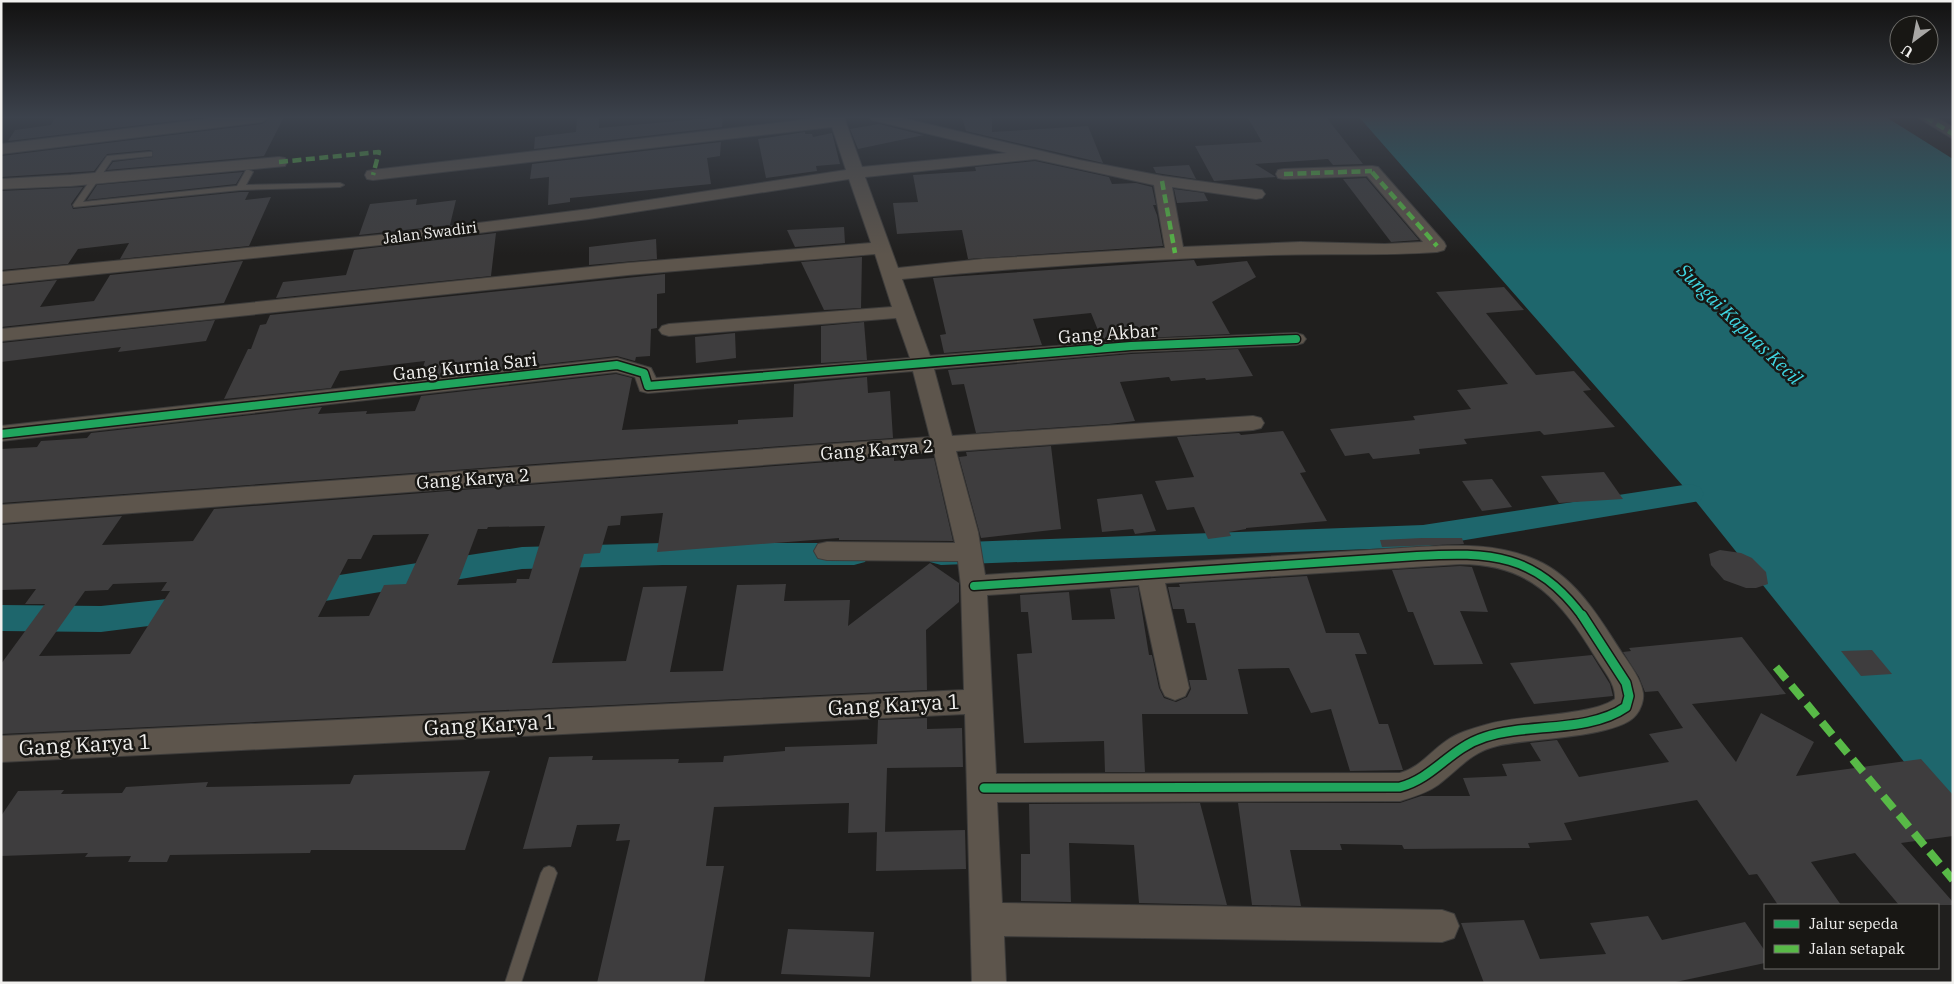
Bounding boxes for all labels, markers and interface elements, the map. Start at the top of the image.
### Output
north arrow [1889,15,1939,65]
text: U [1898,40,1916,62]
street label: Jalan Swadiri [382,217,478,248]
water label: Sungai Kapuas Kecil [1672,257,1808,390]
street label: Gang Akbar [1057,319,1159,348]
street label: Gang Kurnia Sari [392,347,539,386]
street label: Gang Karya 2 [820,434,934,465]
street label: Gang Karya 2 [416,463,530,494]
street label: Gang Karya 1 [827,687,961,721]
street label: Gang Karya 1 [423,707,557,741]
street label: Gang Karya 1 [18,727,152,761]
legend [1764,904,1939,969]
text: Jalur sepeda [1809,914,1898,933]
text: Jalan setapak [1809,939,1905,958]

